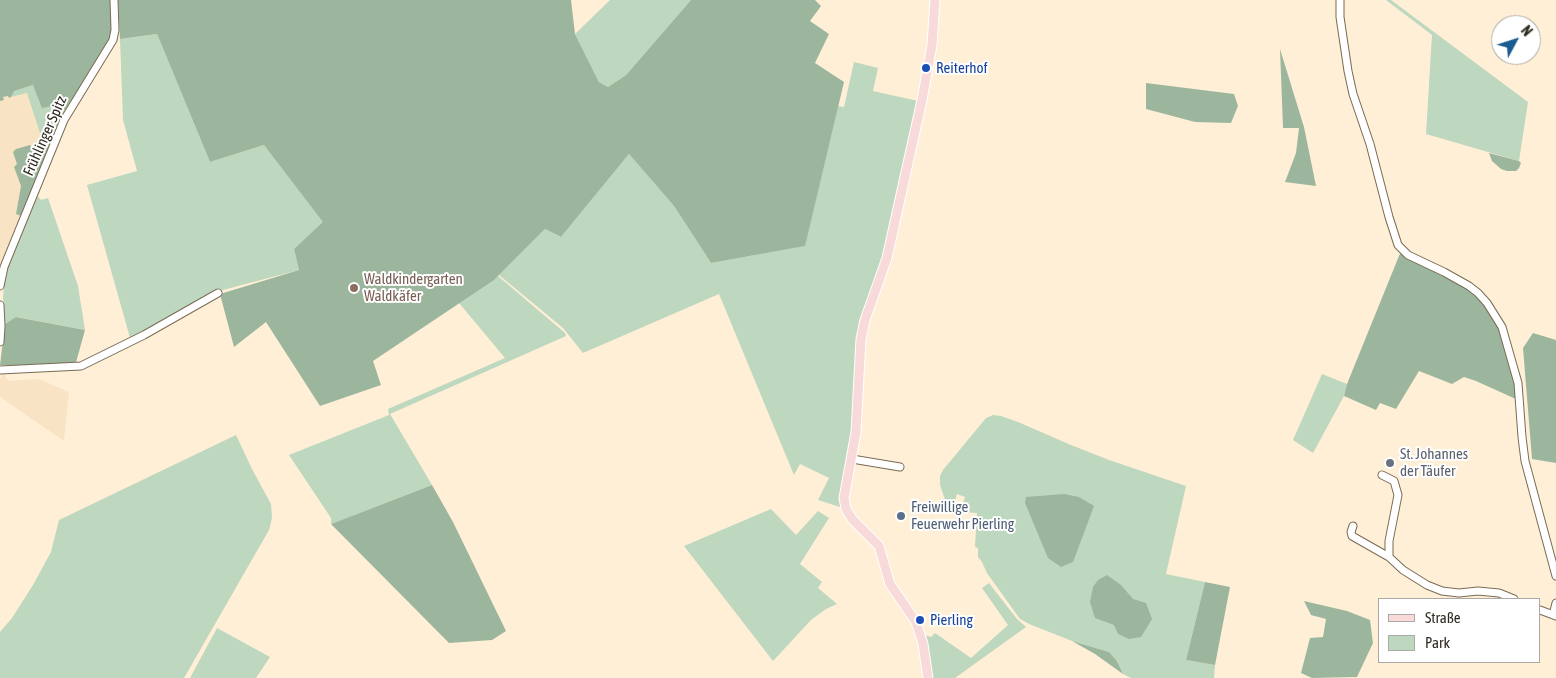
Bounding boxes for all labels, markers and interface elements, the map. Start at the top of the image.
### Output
north arrow [1491,15,1541,65]
text: N [1518,23,1536,39]
place label: Reiterhof [936,59,988,77]
marker: Reiterhof [920,62,932,74]
street label: Frühlinger Spitz [19,93,71,179]
place label: Waldkindergarten Waldkäfer [364,270,463,305]
marker: Waldkindergarten Waldkäfer [348,282,360,294]
place label: St. Johannes der Täufer [1400,445,1468,480]
marker: St. Johannes der Täufer [1384,457,1396,469]
place label: Freiwillige Feuerwehr Pierling [911,498,1014,533]
marker: Freiwillige Feuerwehr Pierling [895,510,907,522]
legend [1378,598,1541,663]
text: Straße [1425,609,1461,626]
place label: Pierling [930,611,973,629]
marker: Pierling [914,614,926,626]
text: Park [1425,634,1450,651]

